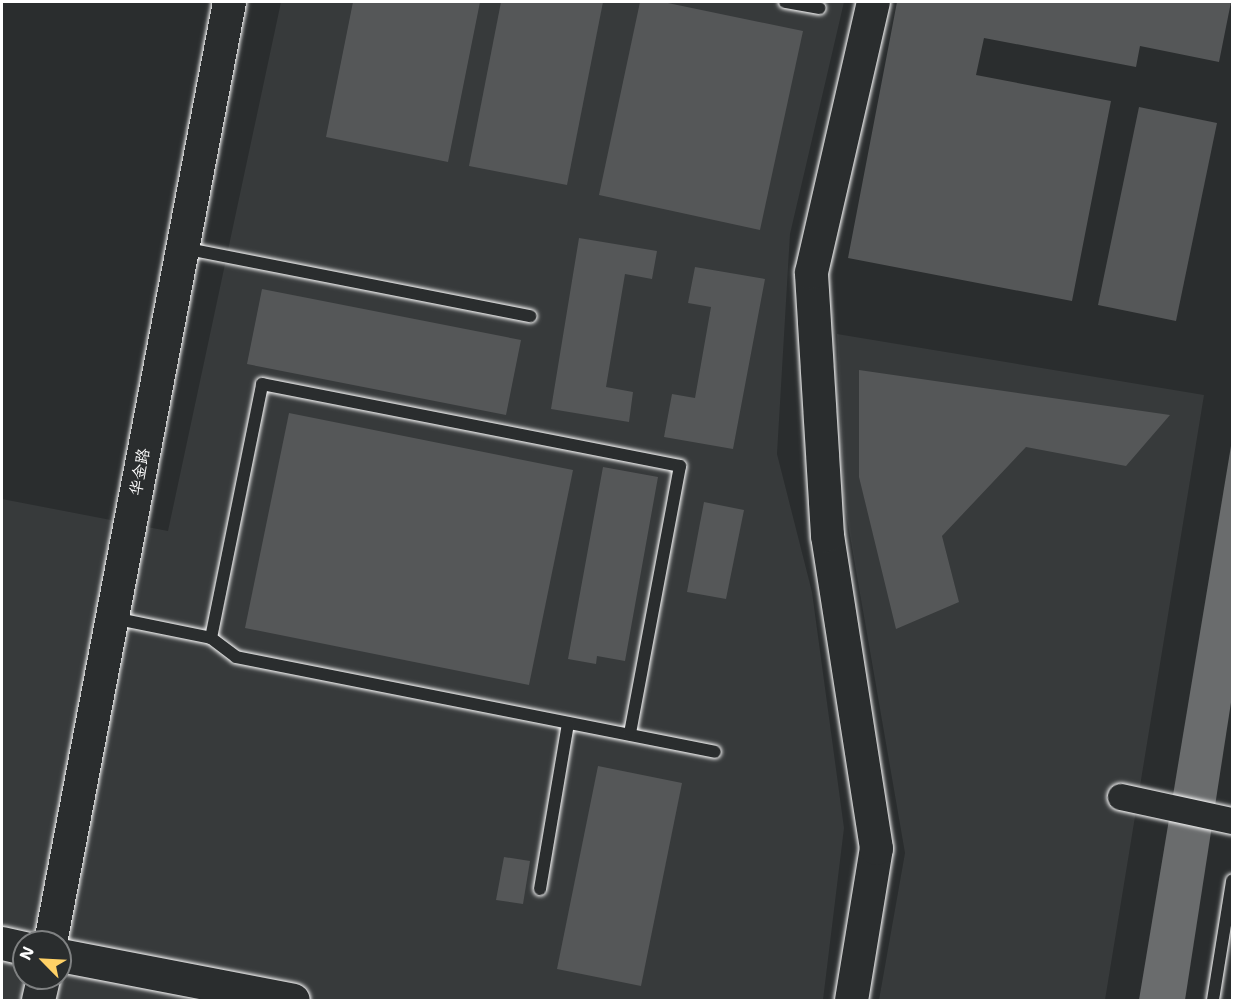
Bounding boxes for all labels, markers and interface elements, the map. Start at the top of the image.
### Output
street label: 华金路 [126,447,154,497]
north arrow [12,930,72,990]
text: N [15,943,39,963]

